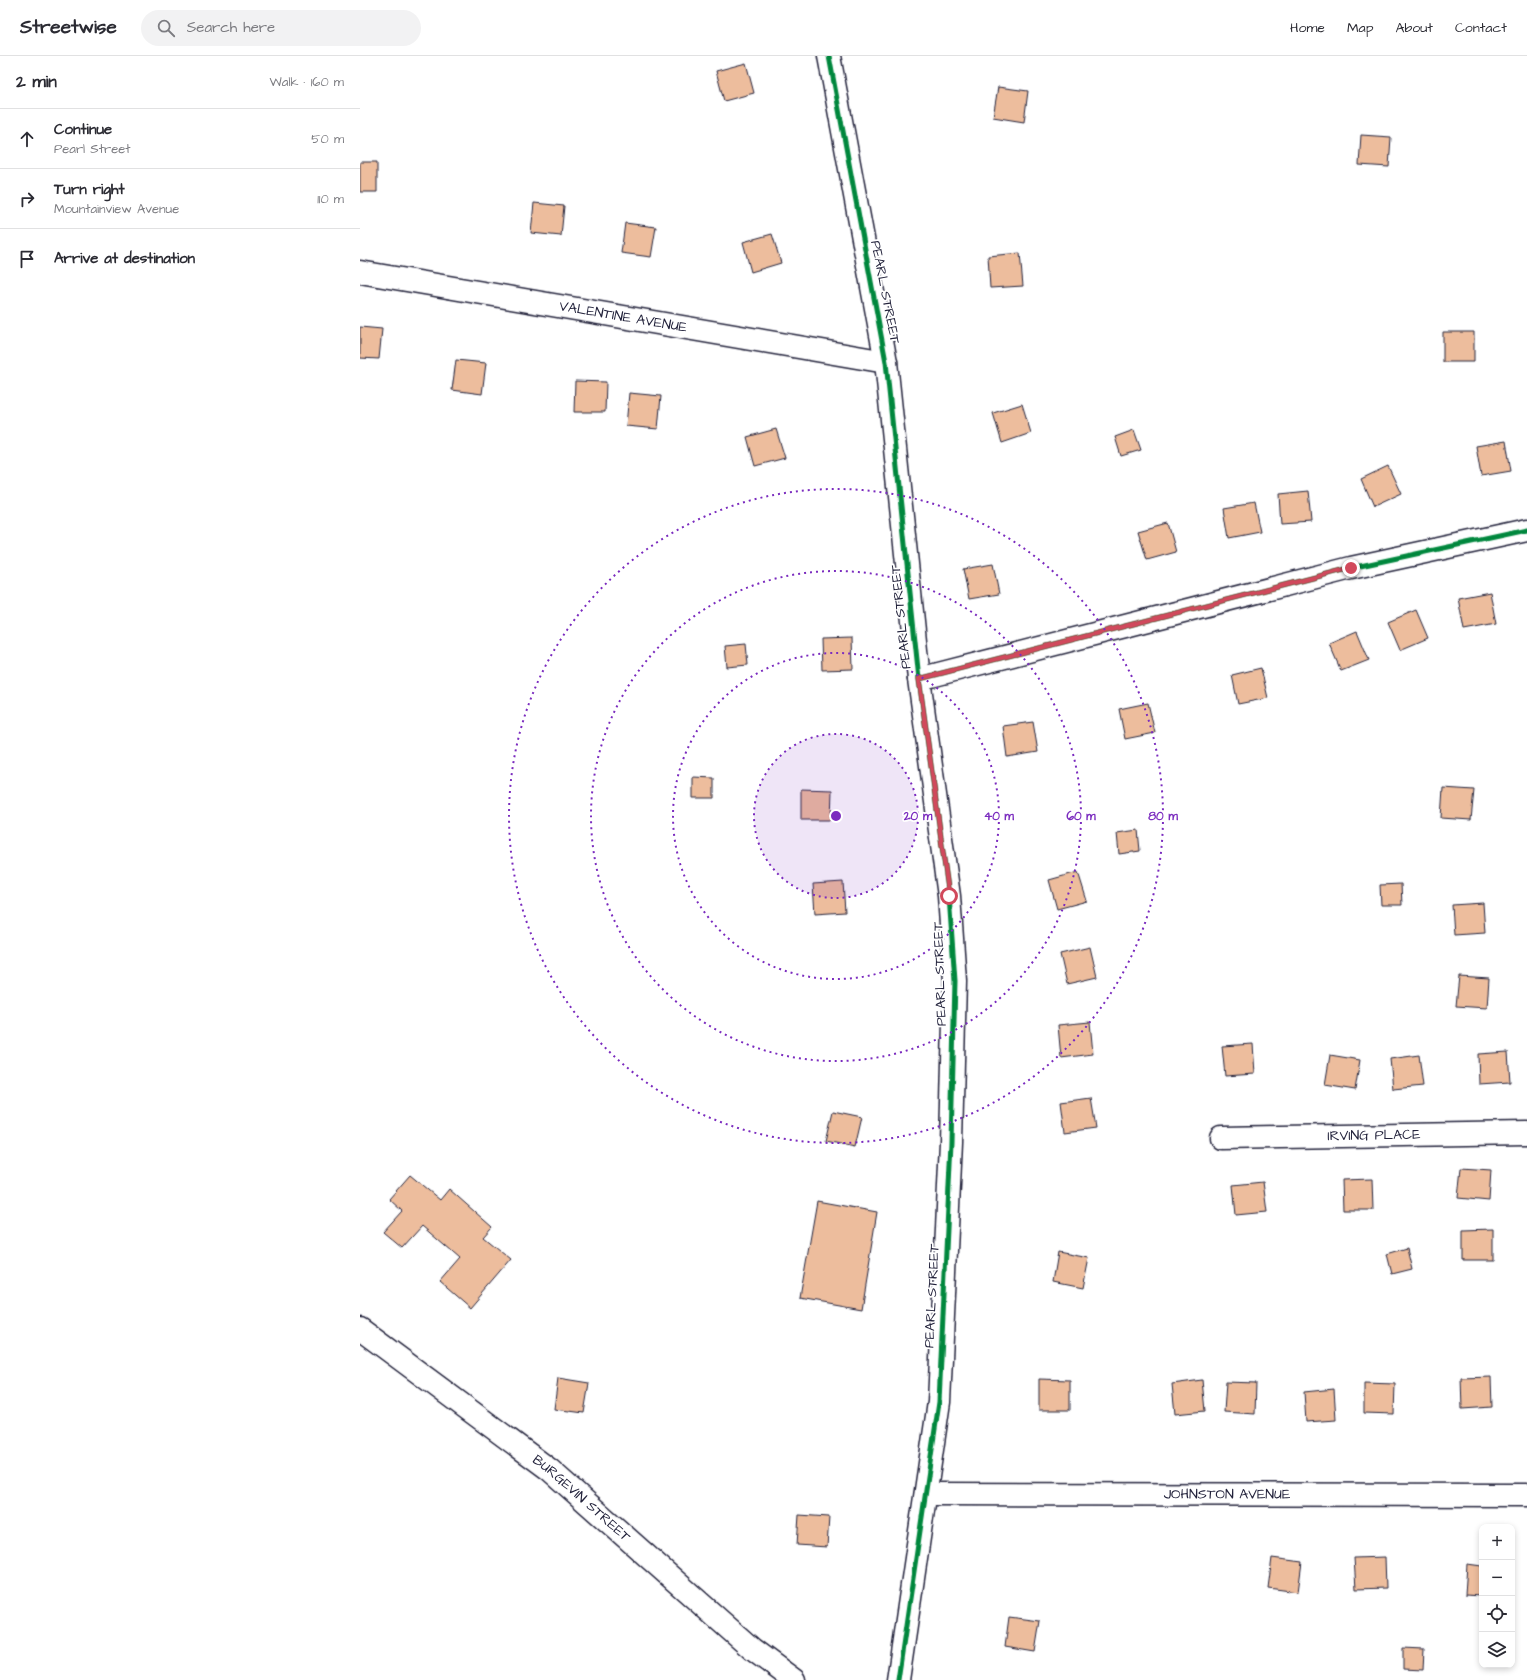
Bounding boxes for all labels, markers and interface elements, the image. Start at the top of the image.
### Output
search box [141,10,421,46]
text: Streetwise [20,14,117,41]
icon: search [155,17,177,39]
text: Search here [187,17,275,38]
text: Home [1290,18,1325,38]
text: Map [1347,18,1373,38]
text: About [1395,18,1433,38]
text: Contact [1455,18,1507,38]
text: 2 min [16,70,57,94]
text: Walk · 160 m [270,73,344,91]
text: Continue [54,119,112,140]
icon: ahead [16,128,38,150]
text: 50 m [311,130,344,148]
text: Pearl Street [54,140,130,158]
text: Turn right [54,179,125,200]
icon: right [16,188,38,210]
text: 110 m [317,190,344,208]
text: Mountainview Avenue [54,200,179,218]
street label: PEARL STREET [865,239,905,345]
icon: arrive [16,248,38,270]
text: Arrive at destination [54,248,195,269]
street label: VALENTINE AVENUE [558,296,689,338]
route end [1342,559,1360,577]
street label: PEARL STREET [886,564,916,670]
text: 20 m [903,808,933,825]
text: 40 m [984,808,1015,825]
text: 60 m [1066,808,1096,825]
text: 80 m [1148,808,1178,825]
centre of rings [829,809,843,823]
route start [940,887,958,905]
street label: PEARL STREET [928,921,952,1027]
street label: IRVING PLACE [1327,1125,1421,1146]
street label: PEARL STREET [919,1243,945,1349]
street label: BURGEVIN STREET [528,1450,635,1547]
street label: JOHNSTON AVENUE [1164,1484,1291,1505]
map controls [1479,1524,1515,1668]
button: + [1479,1524,1515,1560]
button: − [1479,1560,1515,1596]
button: locate [1479,1596,1515,1632]
button: layers [1479,1632,1515,1668]

